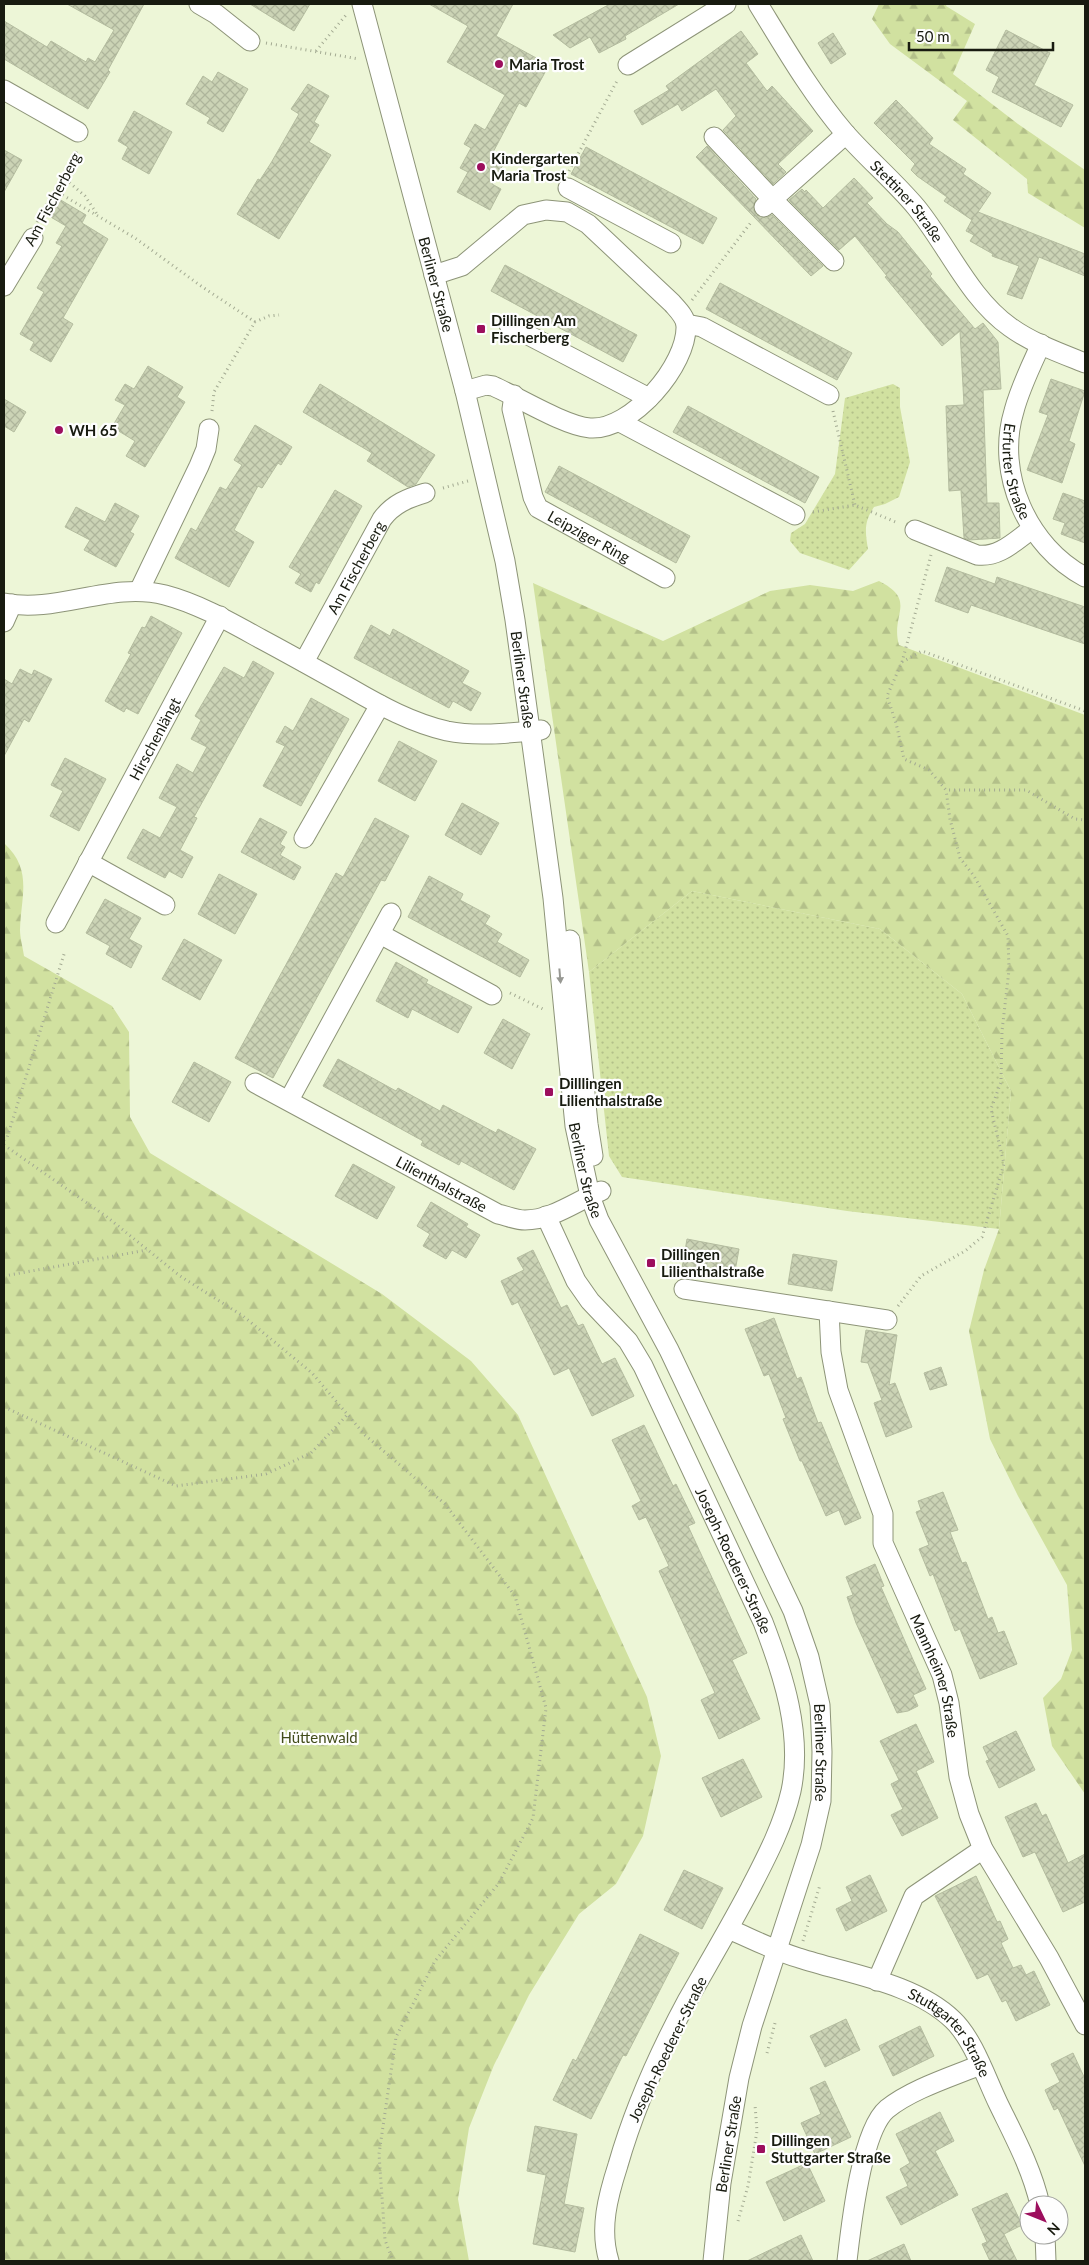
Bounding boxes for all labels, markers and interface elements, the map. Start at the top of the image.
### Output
scale bar [909,20,1053,52]
text: 50 m [916,27,950,45]
place label: Maria Trost [509,55,585,73]
marker: Maria Trost [493,58,505,70]
street label: Am Fischerberg [20,149,84,249]
place label: Kindergarten Maria Trost [491,149,579,184]
street label: Stettiner Straße [867,156,947,245]
marker: Kindergarten Maria Trost [475,161,487,173]
street label: Berliner Straße [415,235,458,334]
place label: Dillingen Am Fischerberg [491,311,576,346]
marker: Dillingen Am Fischerberg [475,323,487,335]
place label: WH 65 [69,421,117,439]
street label: Erfurter Straße [1000,422,1035,522]
marker: WH 65 [53,424,65,436]
street label: Leipziger Ring [545,506,633,566]
street label: Am Fischerberg [323,517,388,617]
street label: Berliner Straße [508,630,539,729]
street label: Hirschenlängt [125,694,184,783]
one-way arrow [556,968,564,984]
place label: Dilllingen Lilienthalstraße [559,1074,662,1109]
marker: Dilllingen Lilienthalstraße [543,1086,555,1098]
street label: Berliner Straße [565,1121,606,1221]
street label: Lilienthalstraße [393,1152,490,1215]
place label: Dillingen Lilienthalstraße [661,1245,764,1280]
marker: Dillingen Lilienthalstraße [645,1257,657,1269]
street label: Joseph-Roederer-Straße [692,1484,776,1636]
street label: Mannheimer Straße [907,1611,963,1739]
street label: Berliner Straße [811,1703,831,1802]
park label: Hüttenwald [280,1728,358,1746]
street label: Joseph-Roederer-Straße [624,1973,710,2125]
street label: Stuttgarter Straße [906,1984,994,2080]
street label: Berliner Straße [711,2094,745,2194]
place label: Dillingen Stuttgarter Straße [771,2131,891,2166]
marker: Dillingen Stuttgarter Straße [755,2143,767,2155]
north arrow [1019,2195,1069,2245]
text: N [1044,2219,1064,2239]

